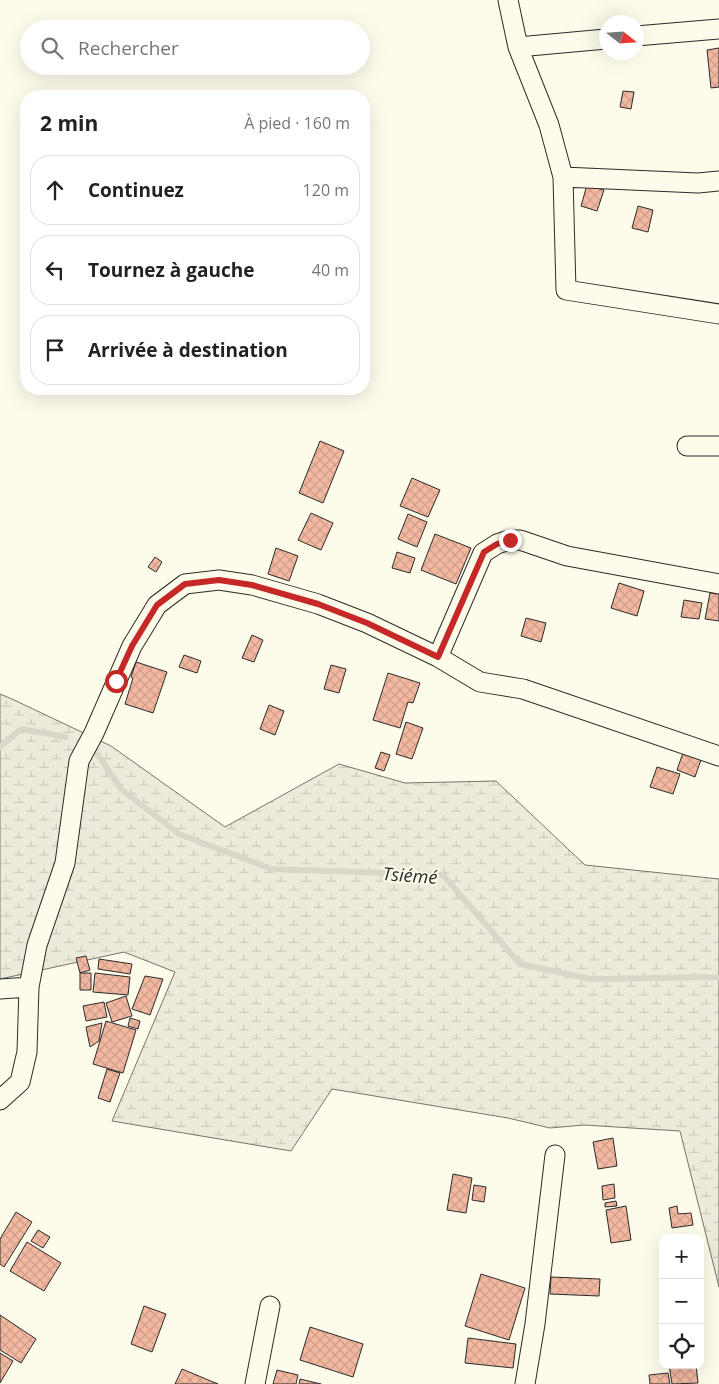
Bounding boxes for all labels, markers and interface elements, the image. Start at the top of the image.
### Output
north arrow [599,15,644,60]
search box [20,20,370,75]
icon: search [38,34,66,62]
text: Rechercher [78,35,179,61]
text: 2 min [40,109,98,137]
text: À pied · 160 m [244,112,350,134]
icon: ahead [41,176,69,204]
text: Continuez [88,177,184,203]
text: 120 m [303,179,349,201]
icon: left [41,256,69,284]
text: Tournez à gauche [88,257,254,283]
text: 40 m [312,259,349,281]
icon: arrive [41,336,69,364]
text: Arrivée à destination [88,337,288,363]
route end [499,529,522,552]
route start [105,670,128,693]
water label: Tsiémé [382,861,438,889]
map controls [659,1234,704,1369]
button: + [659,1234,704,1279]
button: − [659,1279,704,1324]
button: locate [659,1324,704,1369]

